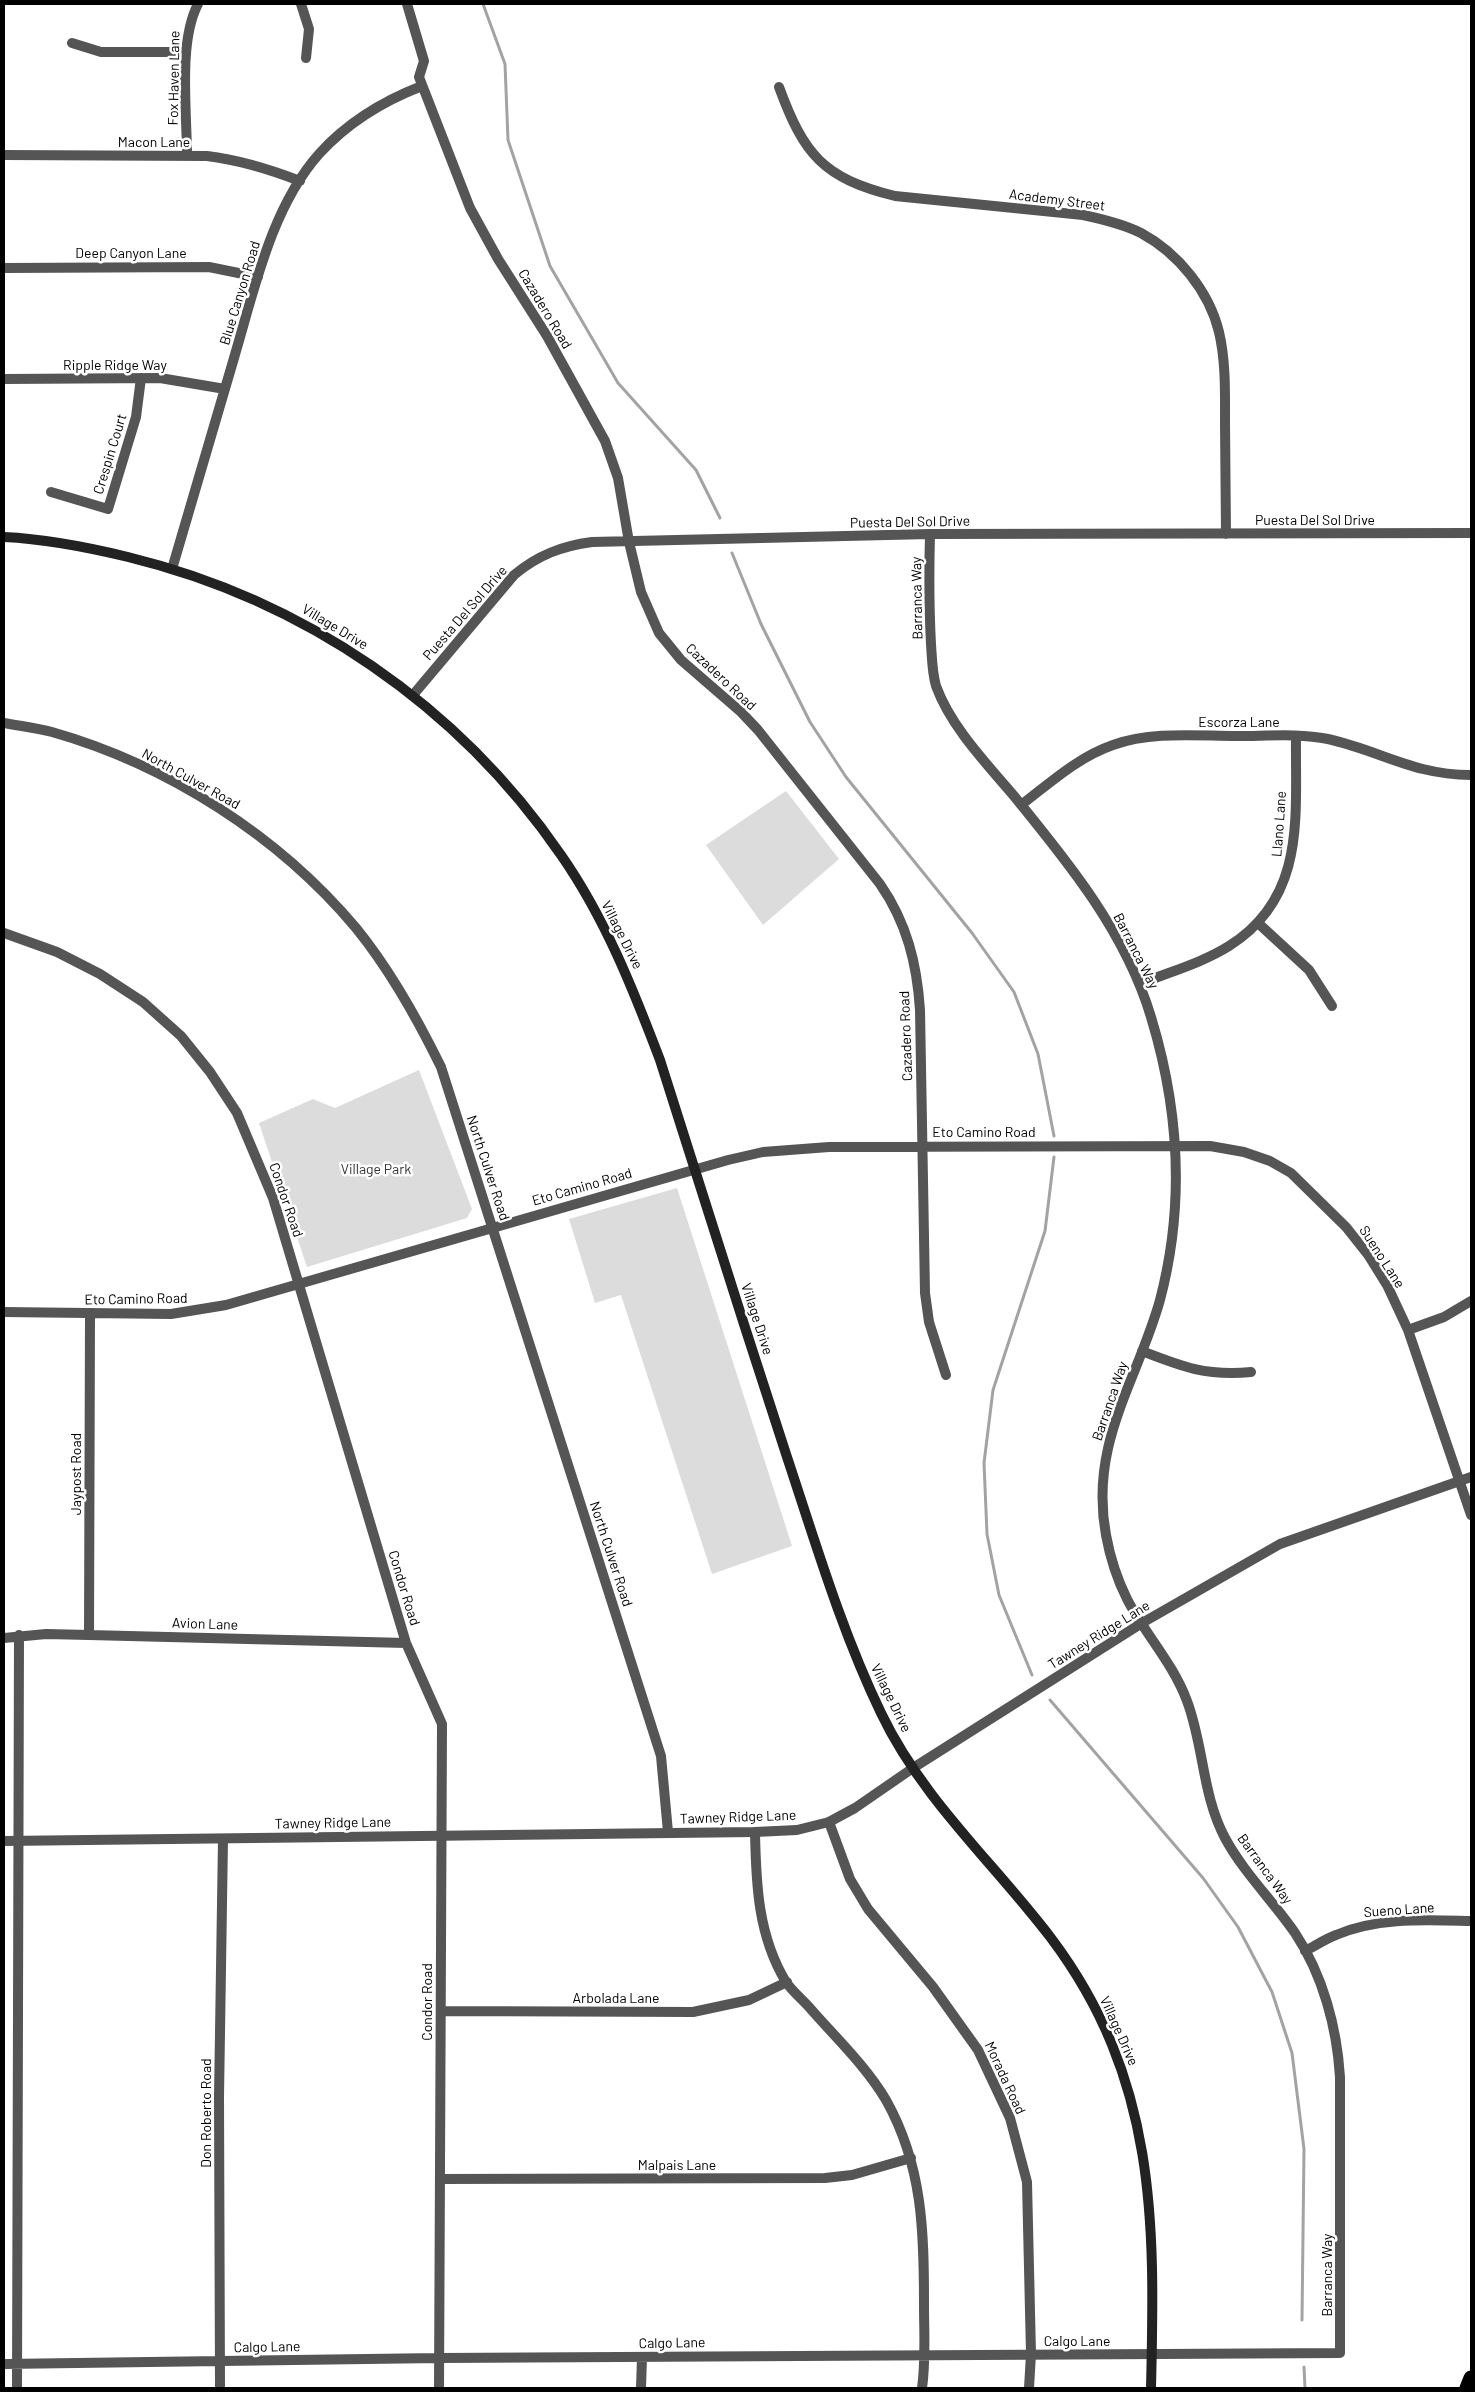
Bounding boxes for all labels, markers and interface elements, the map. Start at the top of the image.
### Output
street label: Fox Haven Lane [165,30,183,126]
street label: Macon Lane [118,134,190,150]
street label: Academy Street [1008,186,1106,214]
street label: Blue Canyon Road [216,239,264,347]
street label: Deep Canyon Lane [75,245,187,261]
street label: Cazadero Road [515,266,575,352]
street label: Ripple Ridge Way [63,357,167,373]
street label: Crespin Court [90,412,130,496]
street label: Puesta Del Sol Drive [1255,512,1375,528]
street label: Puesta Del Sol Drive [850,513,970,531]
street label: Barranca Way [908,556,926,640]
street label: Puesta Del Sol Drive [419,562,511,664]
street label: Village Drive [299,601,371,653]
street label: Cazadero Road [682,640,760,714]
street label: Escorza Lane [1198,714,1280,730]
street label: North Culver Road [139,745,243,813]
street label: Llano Lane [1268,790,1290,858]
street label: Village Drive [598,898,646,972]
street label: Barranca Way [1110,910,1162,992]
street label: Cazadero Road [896,991,916,1081]
street label: North Culver Road [463,1113,513,1223]
street label: Eto Camino Road [932,1124,1036,1140]
street label: Condor Road [265,1161,307,1239]
park label: Village Park [341,1161,411,1177]
street label: Eto Camino Road [530,1165,634,1209]
street label: Sueno Lane [1356,1223,1408,1291]
street label: Village Drive [738,1281,776,1357]
street label: Eto Camino Road [84,1290,188,1308]
street label: Barranca Way [1089,1359,1131,1443]
street label: Jaypost Road [68,1433,84,1515]
street label: North Culver Road [586,1499,636,1609]
street label: Condor Road [385,1548,423,1628]
street label: Tawney Ridge Lane [1045,1597,1153,1673]
street label: Avion Lane [172,1614,238,1634]
street label: Village Drive [867,1661,915,1735]
street label: Tawney Ridge Lane [680,1807,796,1827]
street label: Tawney Ridge Lane [275,1814,391,1832]
street label: Barranca Way [1234,1830,1296,1908]
street label: Sueno Lane [1363,1899,1435,1921]
street label: Condor Road [419,1963,435,2041]
street label: Arbolada Lane [573,1990,659,2006]
street label: Village Drive [1096,1994,1142,2068]
street label: Morada Road [981,2039,1029,2117]
street label: Don Roberto Road [198,2058,214,2168]
street label: Malpais Lane [638,2157,716,2173]
street label: Barranca Way [1319,2234,1335,2316]
street label: Calgo Lane [1044,2333,1110,2349]
street label: Calgo Lane [639,2334,705,2352]
street label: Calgo Lane [234,2338,300,2356]

